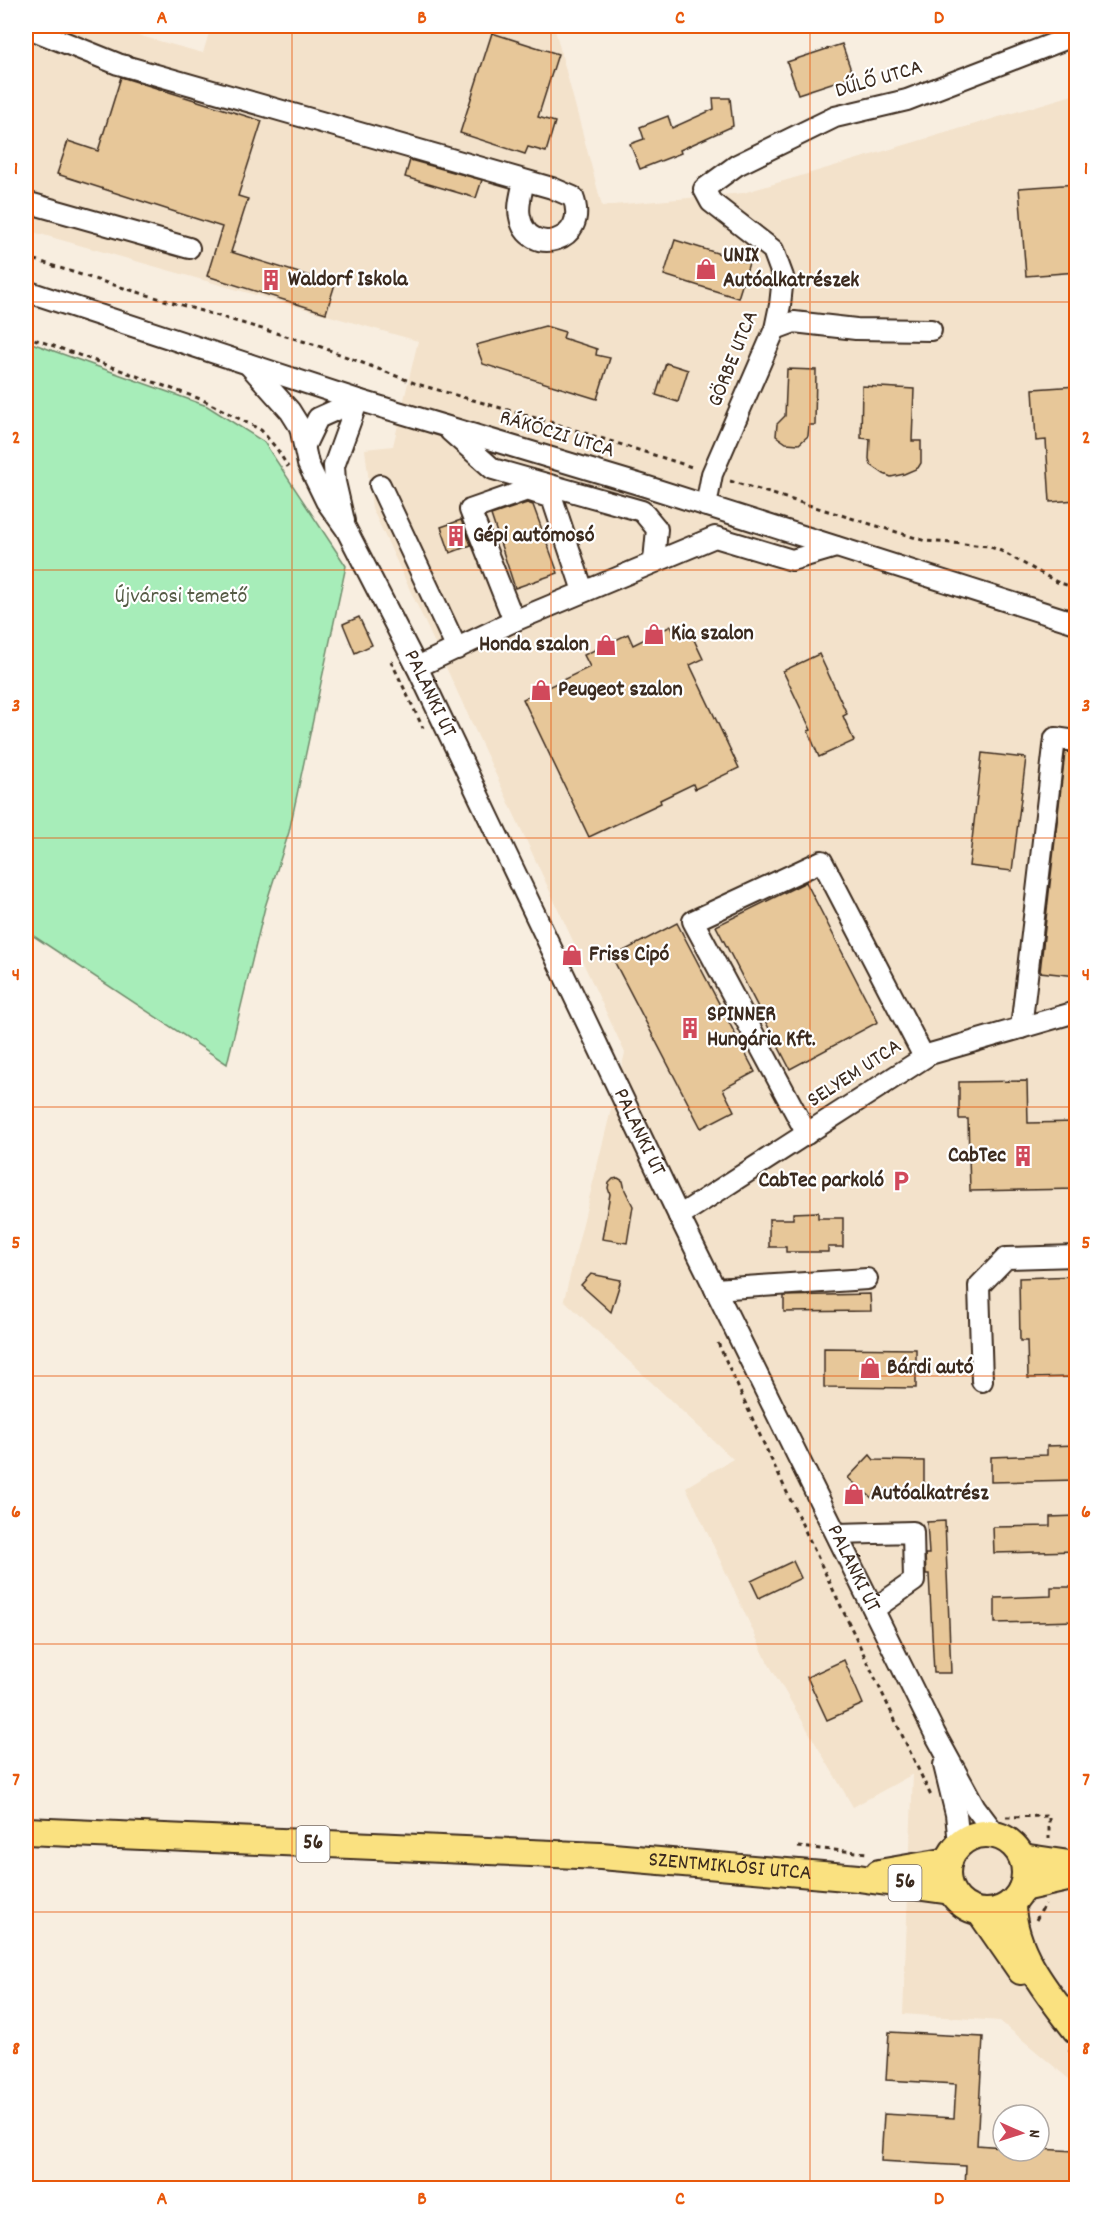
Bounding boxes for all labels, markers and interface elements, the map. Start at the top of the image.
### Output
text: A [157,5,168,33]
text: B [417,5,427,33]
text: C [675,5,685,33]
text: D [934,5,945,33]
street label: DŰLŐ UTCA [832,53,926,107]
text: 1 [14,156,18,184]
text: 1 [1084,156,1088,184]
place label: UNIX Autóalkatrészek [723,241,859,297]
shop icon: UNIX Autóalkatrészek [694,257,718,281]
place label: Waldorf Iskola [288,265,408,296]
building icon: Waldorf Iskola [259,268,283,292]
street label: GÖRBE UTCA [701,306,767,412]
street label: RÁKÓCZI UTCA [496,403,618,467]
text: 2 [12,425,20,453]
text: 2 [1082,425,1090,453]
place label: Gépi autómosó [473,521,595,552]
building icon: Gépi autómosó [444,524,468,548]
park label: Újvárosi temető [115,582,248,613]
place label: Kia szalon [671,619,754,650]
shop icon: Kia szalon [642,622,666,646]
place label: Honda szalon [479,630,589,661]
shop icon: Honda szalon [594,633,618,657]
street label: PALÁNKI ÚT [395,644,464,743]
place label: Peugeot szalon [558,675,683,706]
shop icon: Peugeot szalon [529,678,553,702]
text: 3 [12,693,20,721]
text: 3 [1082,693,1090,721]
place label: Friss Cipó [589,940,670,971]
shop icon: Friss Cipó [560,943,584,967]
text: 4 [12,962,20,990]
text: 4 [1082,962,1090,990]
place label: SPINNER Hungária Kft. [707,1000,816,1056]
building icon: SPINNER Hungária Kft. [678,1016,702,1040]
street label: SELYEM UTCA [802,1032,908,1116]
street label: PALÁNKI ÚT [605,1083,673,1182]
place label: CabTec [948,1141,1006,1172]
building icon: CabTec [1011,1144,1035,1168]
place label: CabTec parkoló [758,1166,884,1197]
parking icon: CabTec parkoló [889,1169,913,1193]
text: 5 [11,1230,21,1258]
text: 5 [1081,1230,1091,1258]
place label: Bárdi autó [887,1353,974,1384]
shop icon: Bárdi autó [858,1356,882,1380]
place label: Autóalkatrész [871,1479,989,1510]
shop icon: Autóalkatrész [842,1482,866,1506]
text: 6 [11,1499,21,1527]
text: 6 [1081,1499,1091,1527]
street label: PALÁNKI ÚT [818,1519,888,1618]
text: 7 [12,1767,20,1795]
text: 7 [1082,1767,1090,1795]
road number: 56 [296,1826,330,1862]
street label: SZENTMIKLÓSI UTCA [647,1845,813,1889]
road number: 56 [888,1865,922,1901]
text: 8 [12,2036,20,2064]
text: 8 [1082,2036,1090,2064]
north arrow [991,2103,1051,2163]
text: N [1022,2129,1045,2138]
text: A [157,2186,168,2214]
text: B [417,2186,427,2214]
text: C [675,2186,685,2214]
text: D [934,2186,945,2214]

